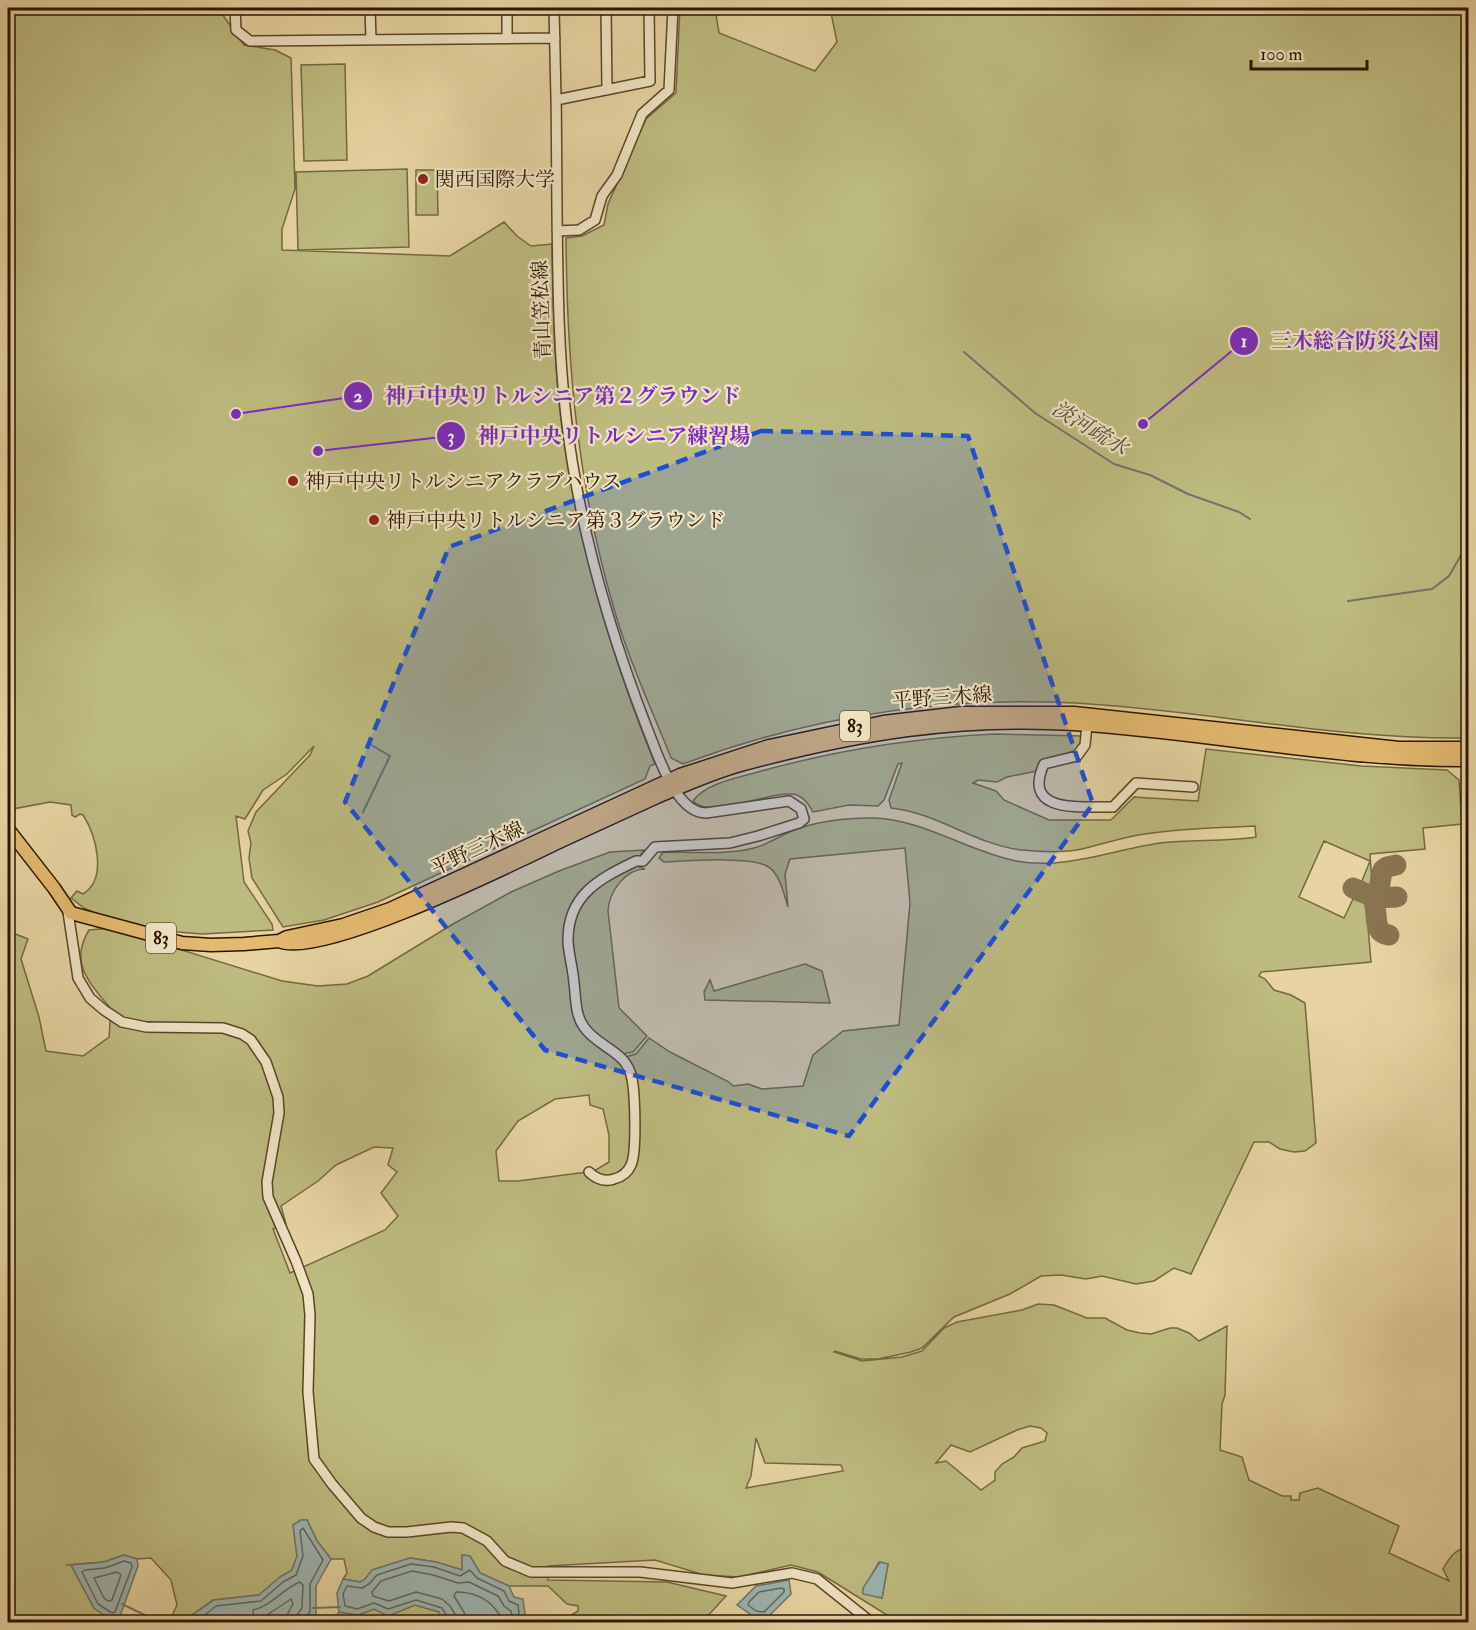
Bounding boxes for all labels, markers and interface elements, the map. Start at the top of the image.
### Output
scale bar [1251,33,1366,71]
text: 100 m [1260,43,1303,66]
place label: 関西国際大学 [435,167,555,192]
marker: 関西国際大学 [416,172,430,186]
street label: 青山笠松線 [527,260,556,360]
callout: 三木総合防災公園 [1229,322,1451,361]
text: 三木総合防災公園 [1271,328,1439,355]
text: 1 [1241,330,1247,353]
callout: 神戸中央リトルシニア第２グラウンド [343,376,754,415]
text: 神戸中央リトルシニア第２グラウンド [385,383,741,410]
text: 2 [353,385,363,408]
water label: 淡河疏水 [1047,395,1134,463]
callout: 神戸中央リトルシニア練習場 [436,416,763,455]
text: 神戸中央リトルシニア練習場 [478,423,750,450]
text: 3 [448,425,455,448]
place label: 神戸中央リトルシニアクラブハウス [305,469,622,494]
marker: 神戸中央リトルシニアクラブハウス [286,474,300,488]
place label: 神戸中央リトルシニア第３グラウンド [386,508,726,533]
marker: 神戸中央リトルシニア第３グラウンド [367,513,381,527]
street label: 平野三木線 [891,682,993,713]
road number: 83 [840,711,870,741]
street label: 平野三木線 [427,816,528,881]
road number: 83 [146,923,176,953]

